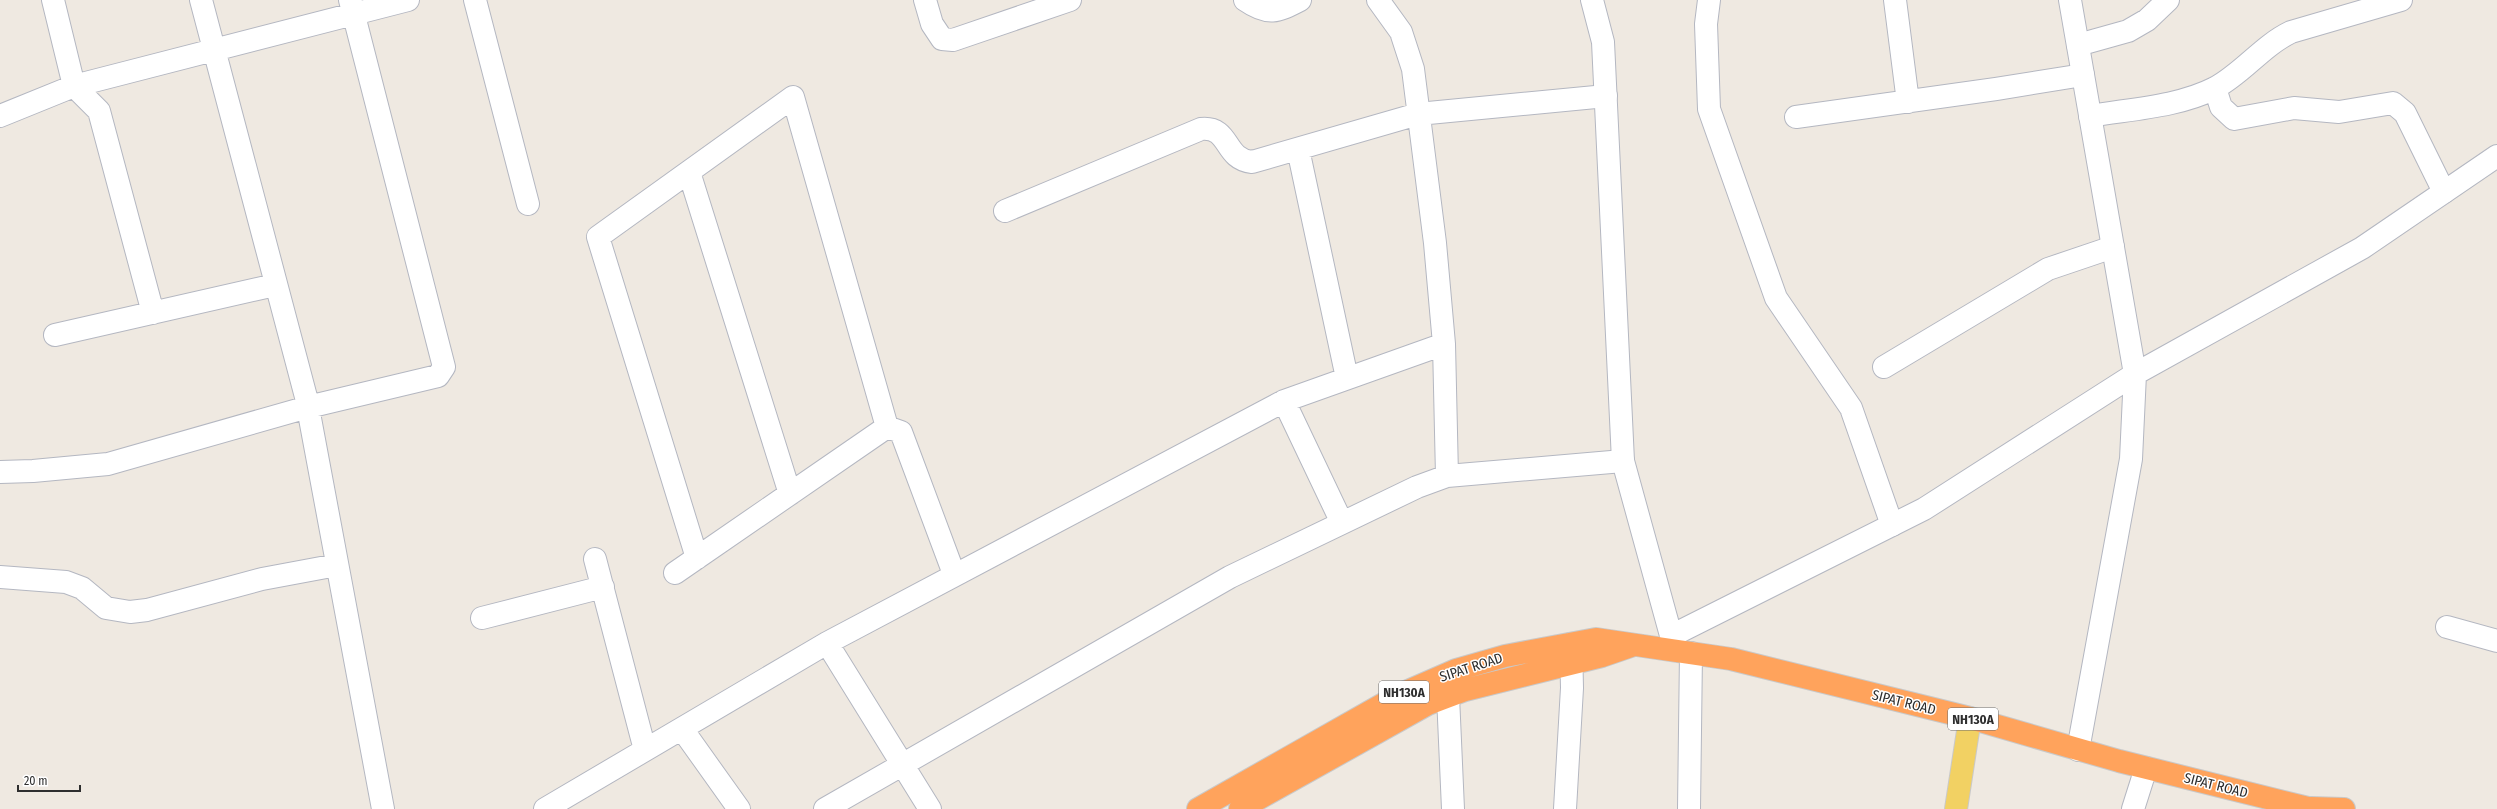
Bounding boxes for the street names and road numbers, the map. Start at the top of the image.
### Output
street label: SIPAT ROAD [1438,649,1505,686]
road number: NH130A [1379,681,1429,703]
street label: SIPAT ROAD [1870,686,1938,719]
road number: NH130A [1948,708,1998,730]
street label: SIPAT ROAD [2182,769,2250,802]

